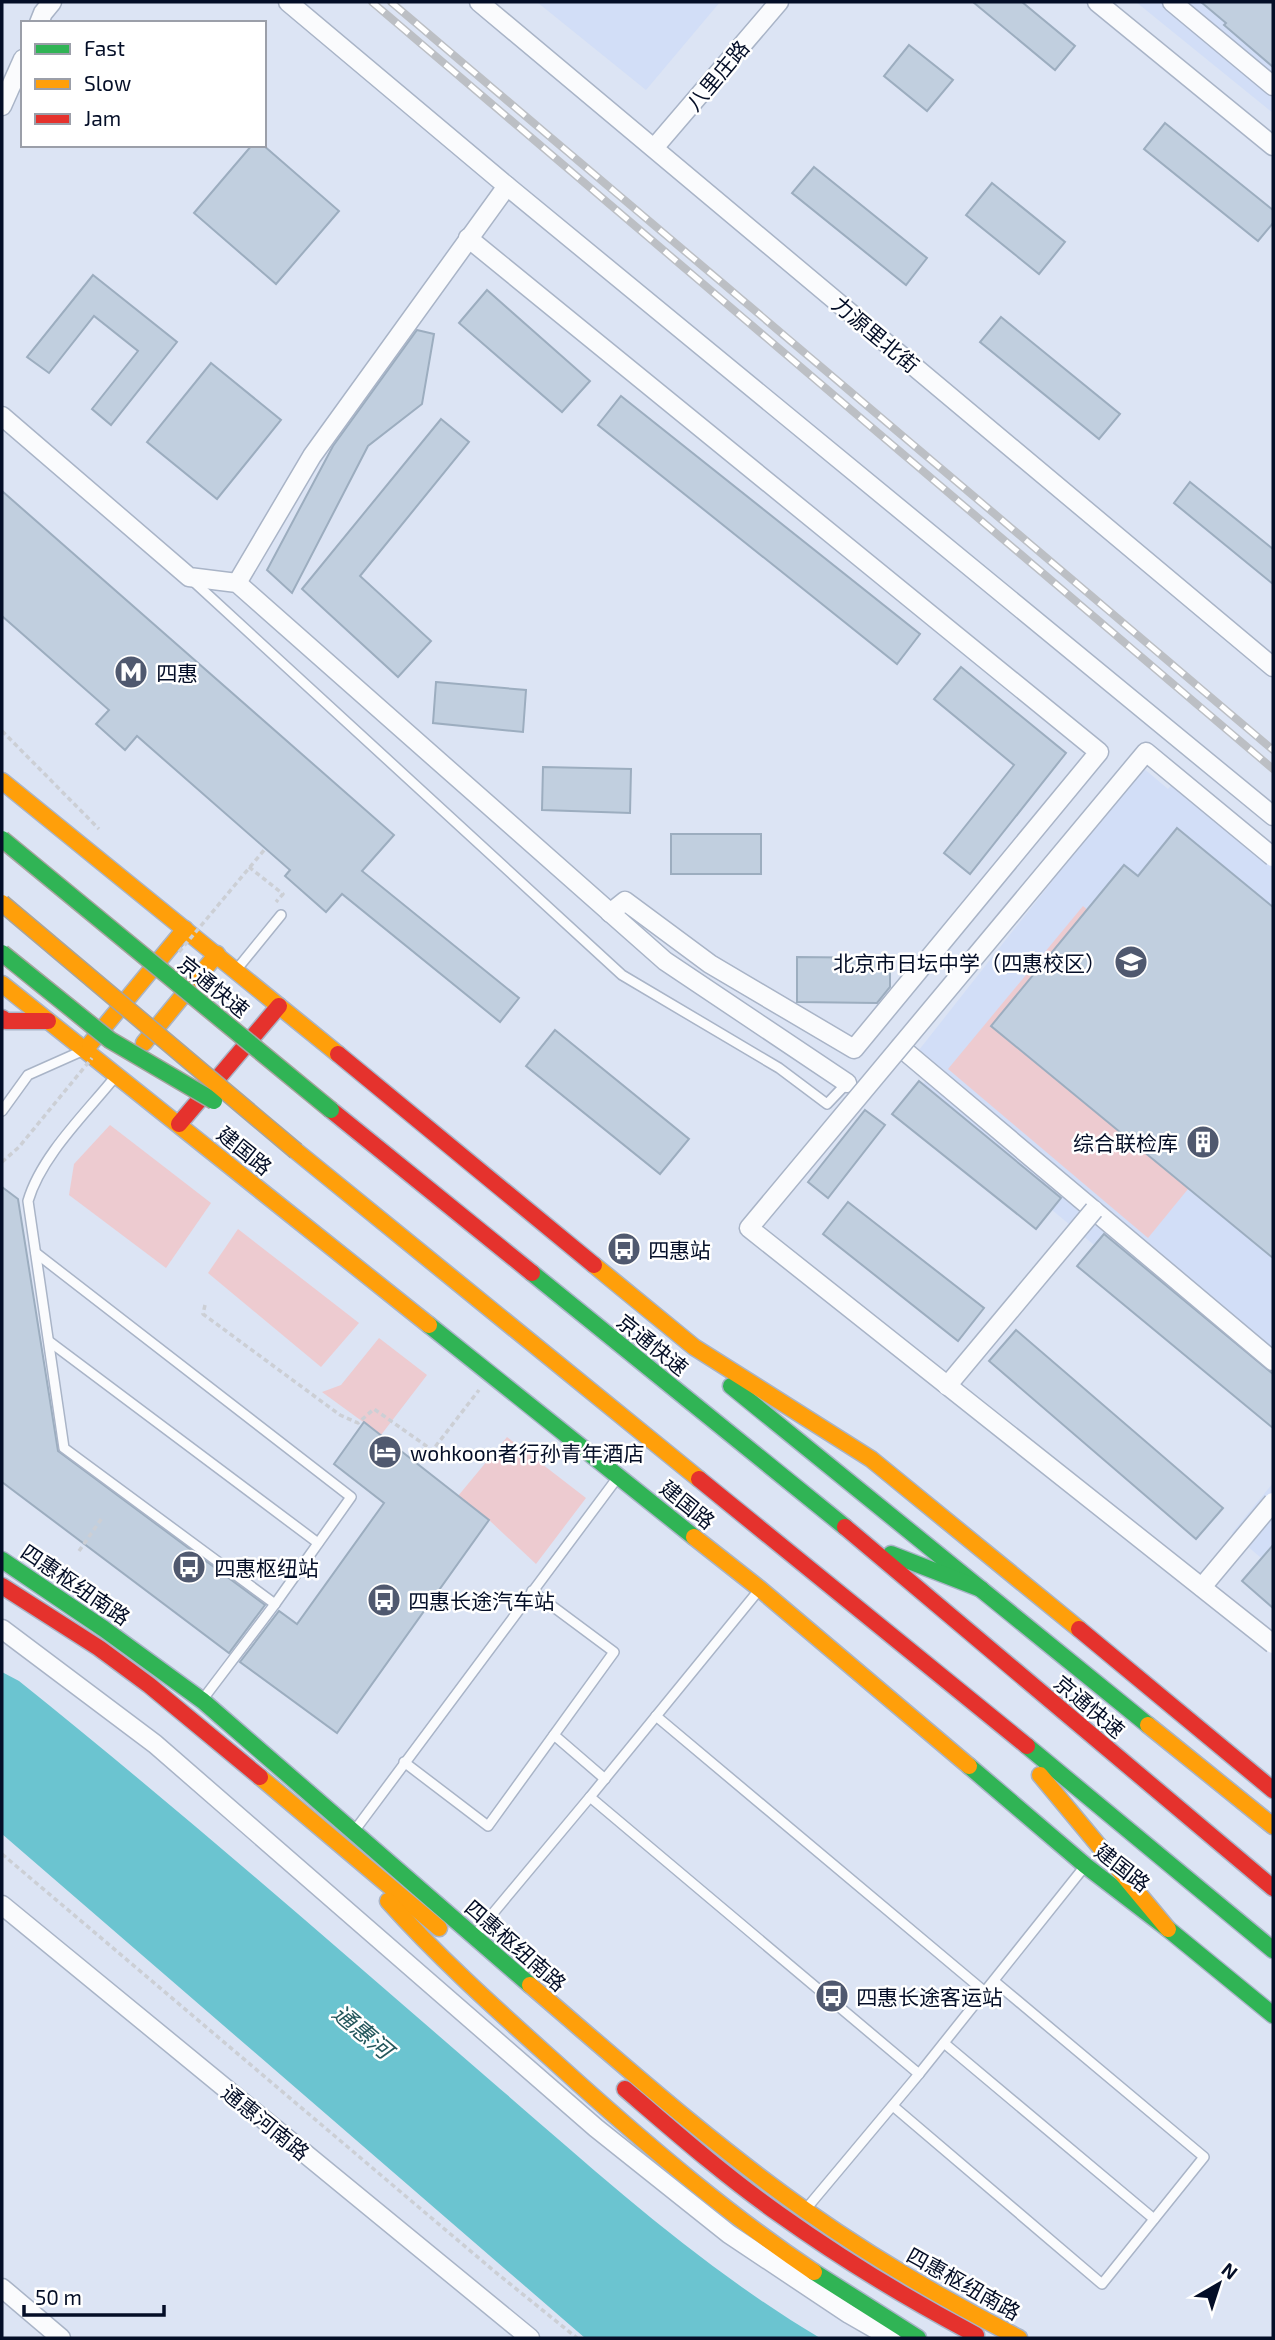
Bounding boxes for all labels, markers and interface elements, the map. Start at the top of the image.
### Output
legend [21,21,266,147]
text: Fast [84,35,125,60]
street label: 八里庄路 [680,35,754,115]
text: Slow [84,70,131,95]
text: Jam [84,105,121,130]
street label: 力源里北街 [828,291,924,377]
metro station icon: 四惠 [112,653,150,691]
place label: 四惠 [156,660,198,685]
school or university icon: 北京市日坛中学（四惠校区） [1112,943,1150,981]
street label: 京通快速 [173,950,255,1022]
place label: 北京市日坛中学（四惠校区） [833,950,1106,975]
street label: 建国路 [213,1120,277,1180]
building icon: 综合联检库 [1184,1123,1222,1161]
place label: 综合联检库 [1073,1130,1178,1155]
bus stop icon: 四惠站 [605,1230,643,1268]
place label: 四惠站 [648,1237,711,1262]
street label: 京通快速 [612,1308,694,1380]
hotel icon: wohkoon者行孙青年酒店 [366,1433,404,1471]
place label: wohkoon者行孙青年酒店 [410,1440,645,1465]
street label: 建国路 [656,1474,720,1534]
street label: 四惠枢纽南路 [17,1538,135,1630]
bus stop icon: 四惠枢纽站 [170,1548,208,1586]
place label: 四惠枢纽站 [214,1555,319,1580]
bus stop icon: 四惠长途汽车站 [365,1581,403,1619]
place label: 四惠长途汽车站 [408,1588,555,1613]
street label: 京通快速 [1050,1669,1130,1743]
street label: 建国路 [1090,1838,1156,1896]
street label: 四惠枢纽南路 [460,1894,572,1996]
bus stop icon: 四惠长途客运站 [813,1977,851,2015]
place label: 四惠长途客运站 [856,1984,1003,2009]
water label: 通惠河 [328,1998,401,2066]
street label: 通惠河南路 [217,2079,315,2165]
street label: 四惠枢纽南路 [903,2242,1025,2324]
north arrow [1184,2249,1254,2319]
text: N [1217,2257,1243,2284]
scale bar [24,2274,164,2318]
text: 50 m [35,2284,82,2309]

